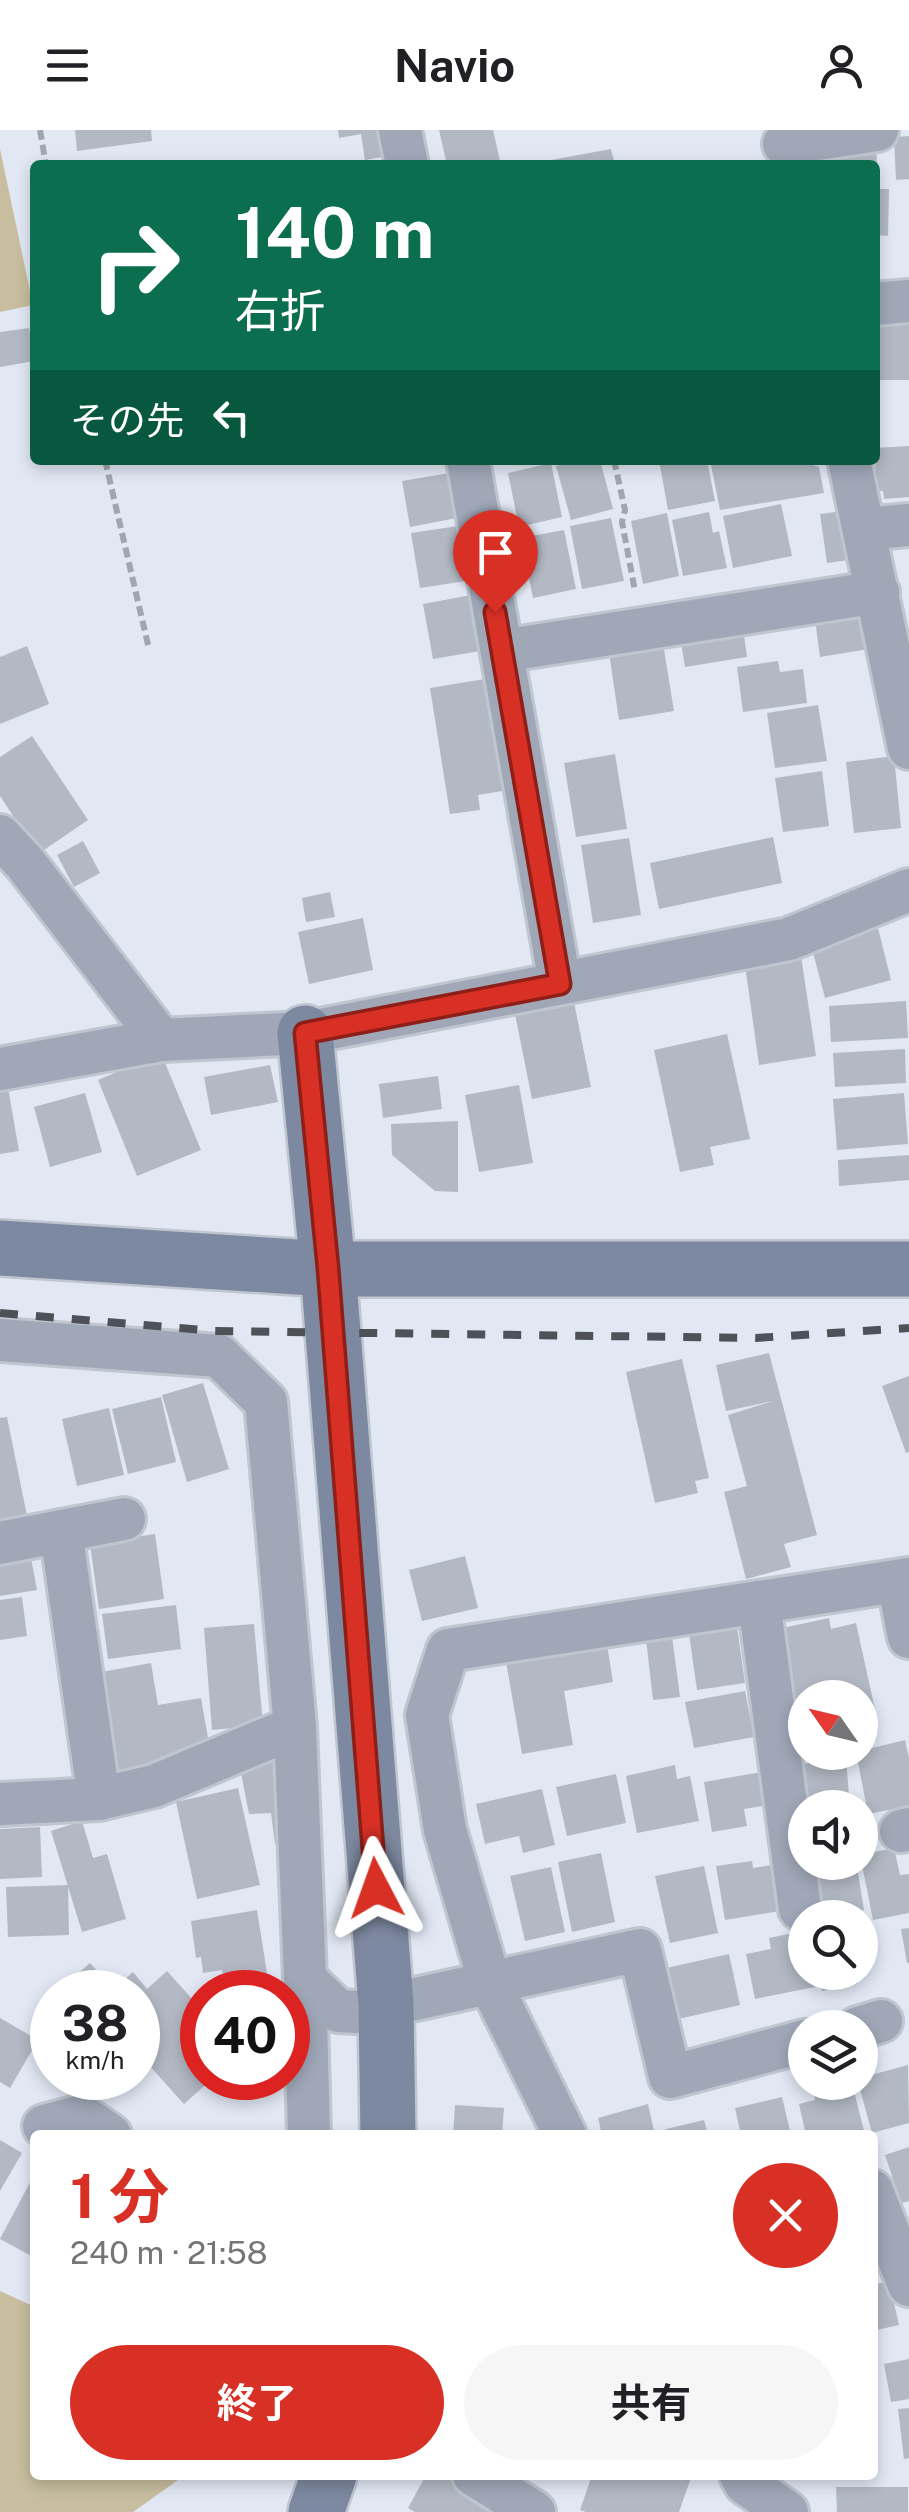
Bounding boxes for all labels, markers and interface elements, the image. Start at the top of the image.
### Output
icon: menu [40,38,95,93]
icon: person [814,38,869,93]
text: Navio [394,39,515,92]
text: 140 m [235,191,434,274]
icon: right [70,200,200,330]
text: 右折 [235,284,325,337]
icon: left [204,390,259,445]
text: その先 [70,398,184,443]
pin [453,510,538,613]
icon: arrive [468,525,523,580]
north arrow [788,1680,878,1770]
map controls [788,1680,878,2100]
button: sound [788,1790,878,1880]
position arrow [324,1836,428,1940]
button: search [788,1900,878,1990]
speed limit sign: 40 [180,1970,310,2100]
text: 38 [62,1993,128,2052]
button: layers [788,2010,878,2100]
text: km/h [66,2045,124,2075]
text: 1 分 [70,2161,169,2232]
button: close [733,2163,838,2268]
text: 240 m · 21:58 [70,2234,267,2271]
button: 終了 [70,2345,444,2460]
button: 共有 [464,2345,838,2460]

